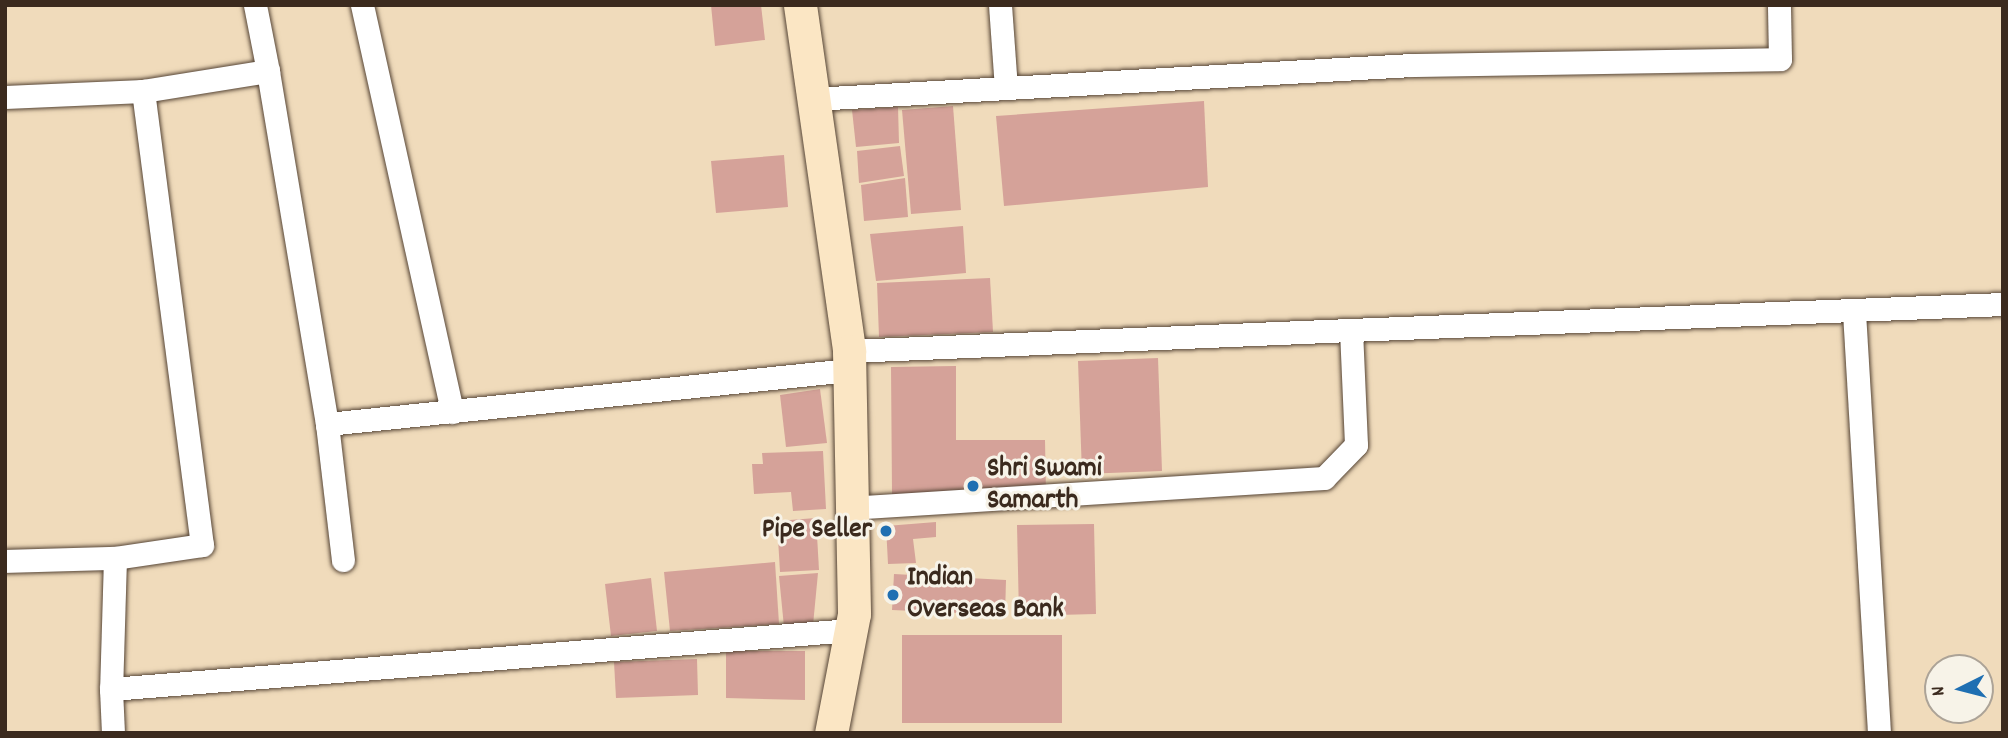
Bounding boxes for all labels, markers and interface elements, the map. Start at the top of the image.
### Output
place label: Shri Swami Samarth [987,453,1102,519]
marker: Shri Swami Samarth [965,478,981,494]
place label: Pipe Seller [762,514,872,548]
marker: Pipe Seller [878,523,894,539]
place label: Indian Overseas Bank [907,562,1064,628]
marker: Indian Overseas Bank [885,587,901,603]
north arrow [1924,654,1994,724]
text: N [1926,685,1954,697]

